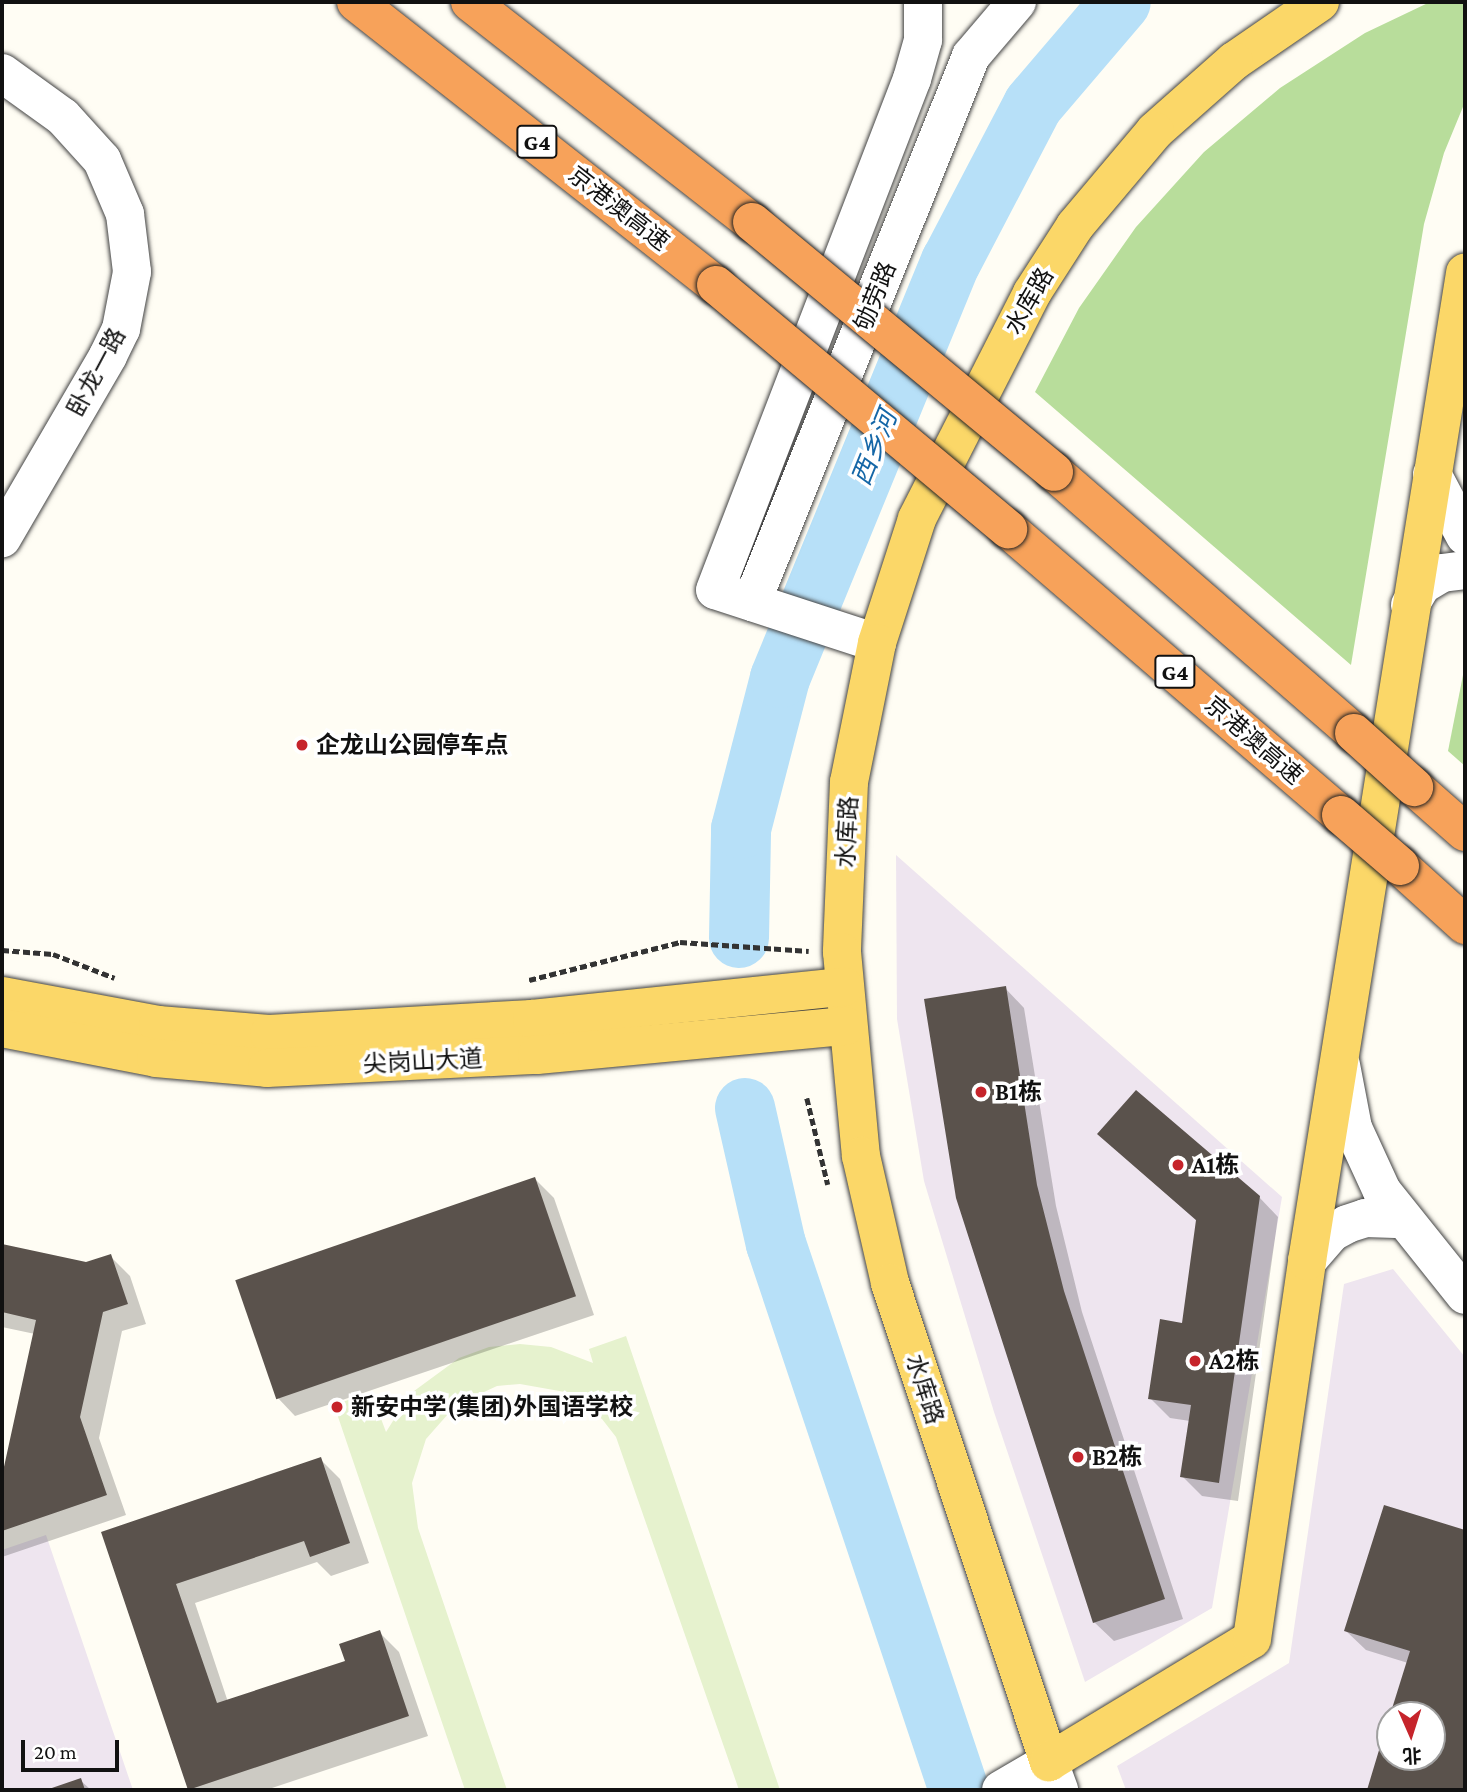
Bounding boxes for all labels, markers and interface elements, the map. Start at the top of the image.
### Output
road number: G4 [516,122,558,162]
street label: 京港澳高速 [563,160,675,256]
street label: 劬劳路 [848,257,902,335]
street label: 水库路 [999,263,1059,339]
street label: 卧龙一路 [61,323,131,421]
water label: 西乡河 [846,406,904,490]
road number: G4 [1154,652,1196,692]
street label: 京港澳高速 [1199,690,1309,790]
place label: 企龙山公园停车点 [316,731,508,759]
marker: 企龙山公园停车点 [294,737,310,753]
street label: 水库路 [831,795,863,869]
street label: 尖岗山大道 [362,1043,484,1079]
place label: B1栋 [995,1078,1042,1106]
marker: B1栋 [973,1084,989,1100]
place label: A1栋 [1192,1151,1239,1179]
marker: A1栋 [1170,1157,1186,1173]
place label: A2栋 [1209,1347,1260,1375]
street label: 水库路 [900,1350,950,1428]
marker: A2栋 [1187,1353,1203,1369]
place label: 新安中学(集团)外国语学校 [351,1393,633,1421]
marker: 新安中学(集团)外国语学校 [329,1399,345,1415]
place label: B2栋 [1092,1443,1142,1471]
marker: B2栋 [1070,1449,1086,1465]
north arrow [1376,1701,1446,1771]
scale bar [24,1726,122,1770]
text: 20 m [34,1740,77,1764]
text: 北 [1402,1744,1422,1766]

